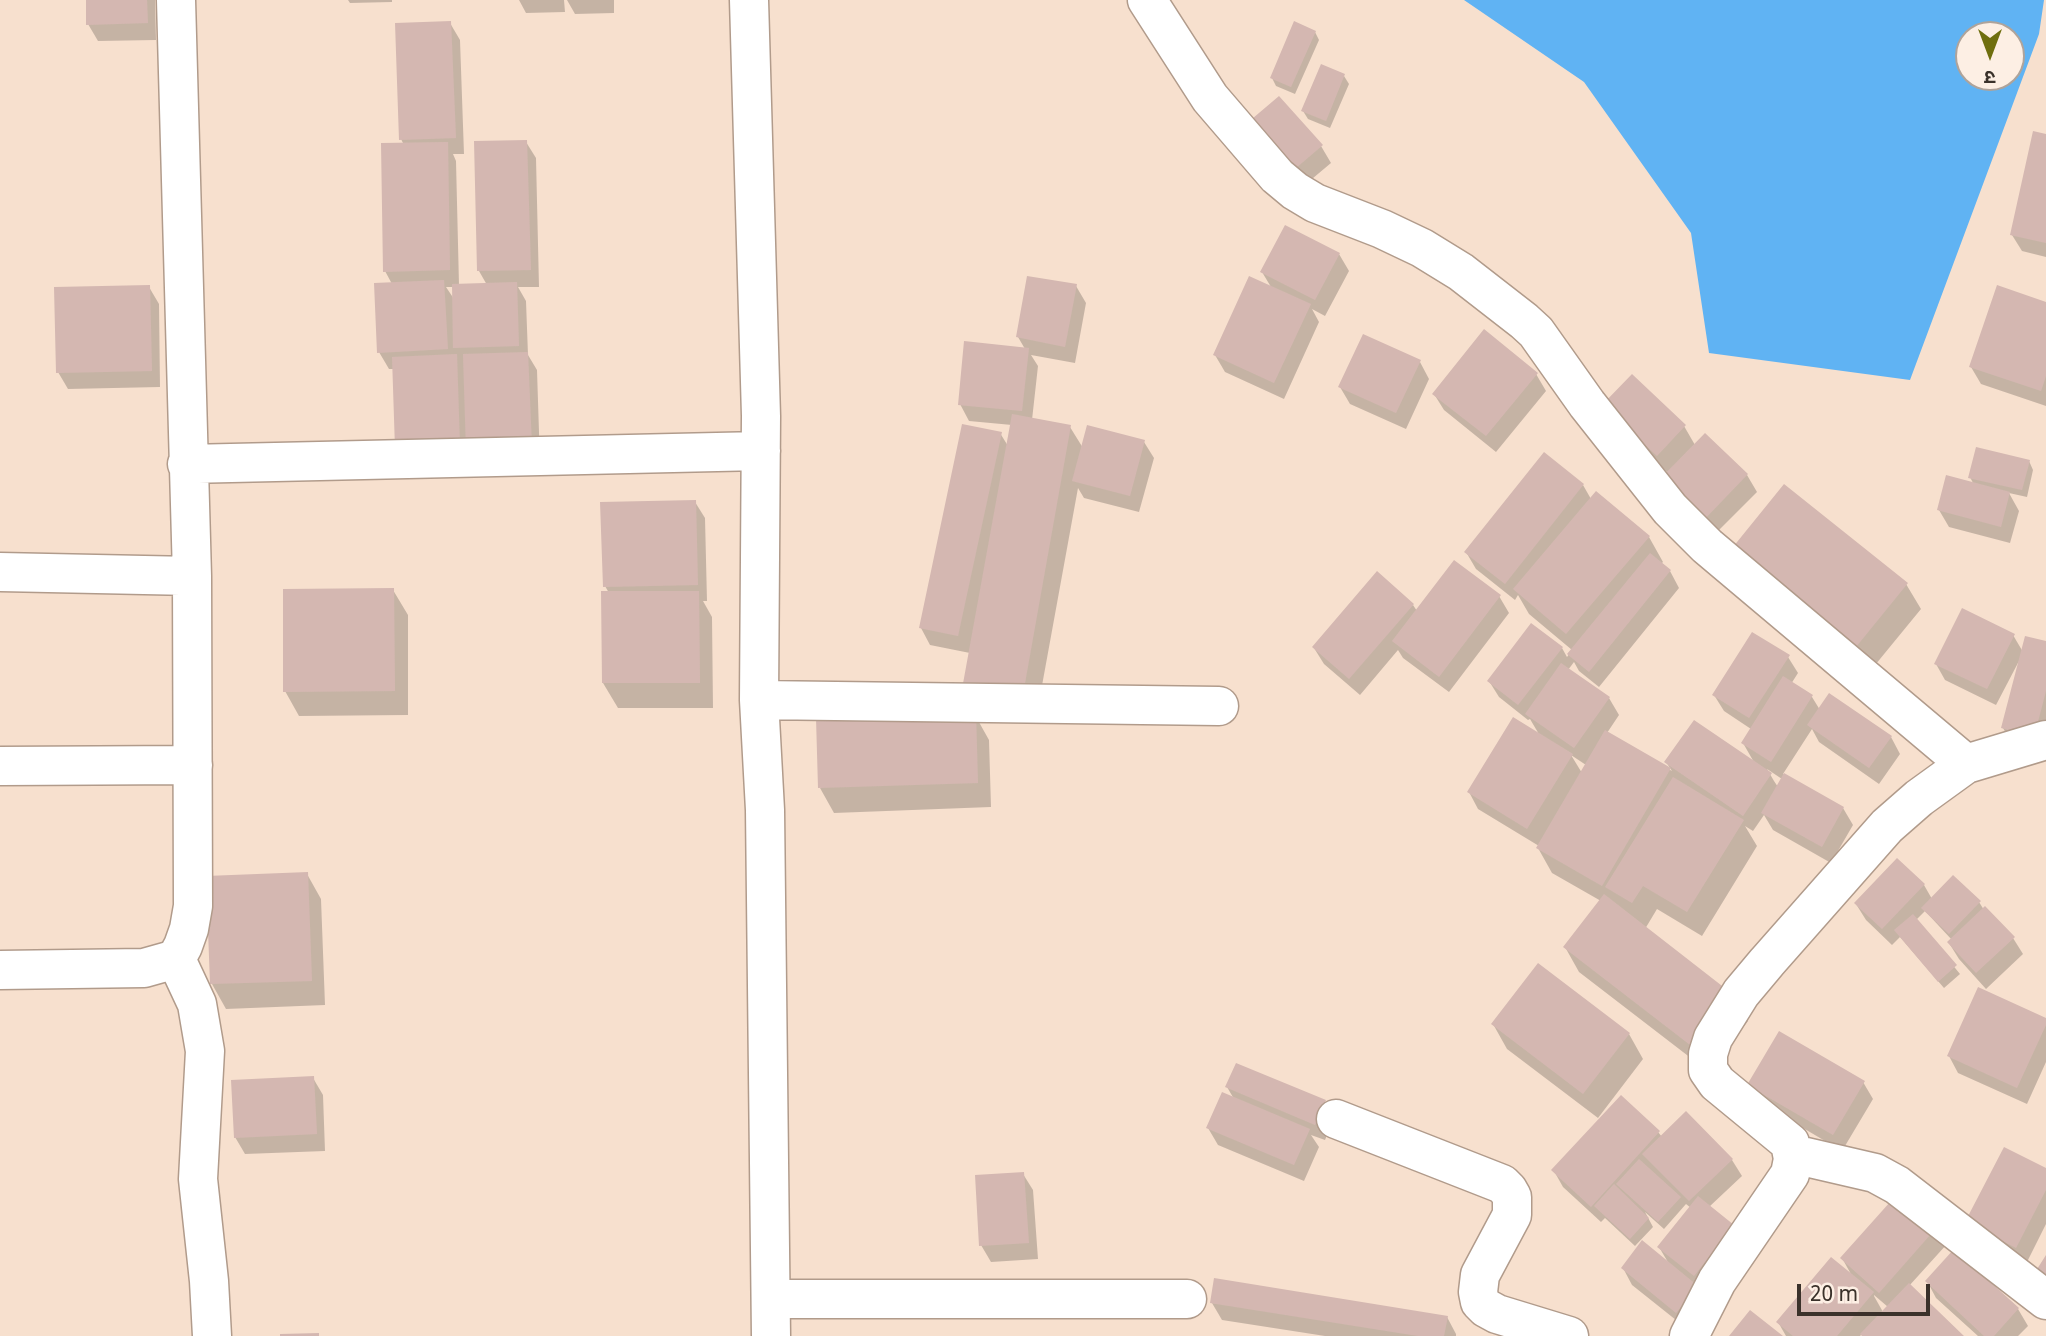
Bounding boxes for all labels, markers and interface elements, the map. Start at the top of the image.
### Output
north arrow [1955,21,2025,91]
text: उ [1984,63,1996,88]
scale bar [1801,1270,1934,1314]
text: 20 m [1810,1282,1858,1310]

